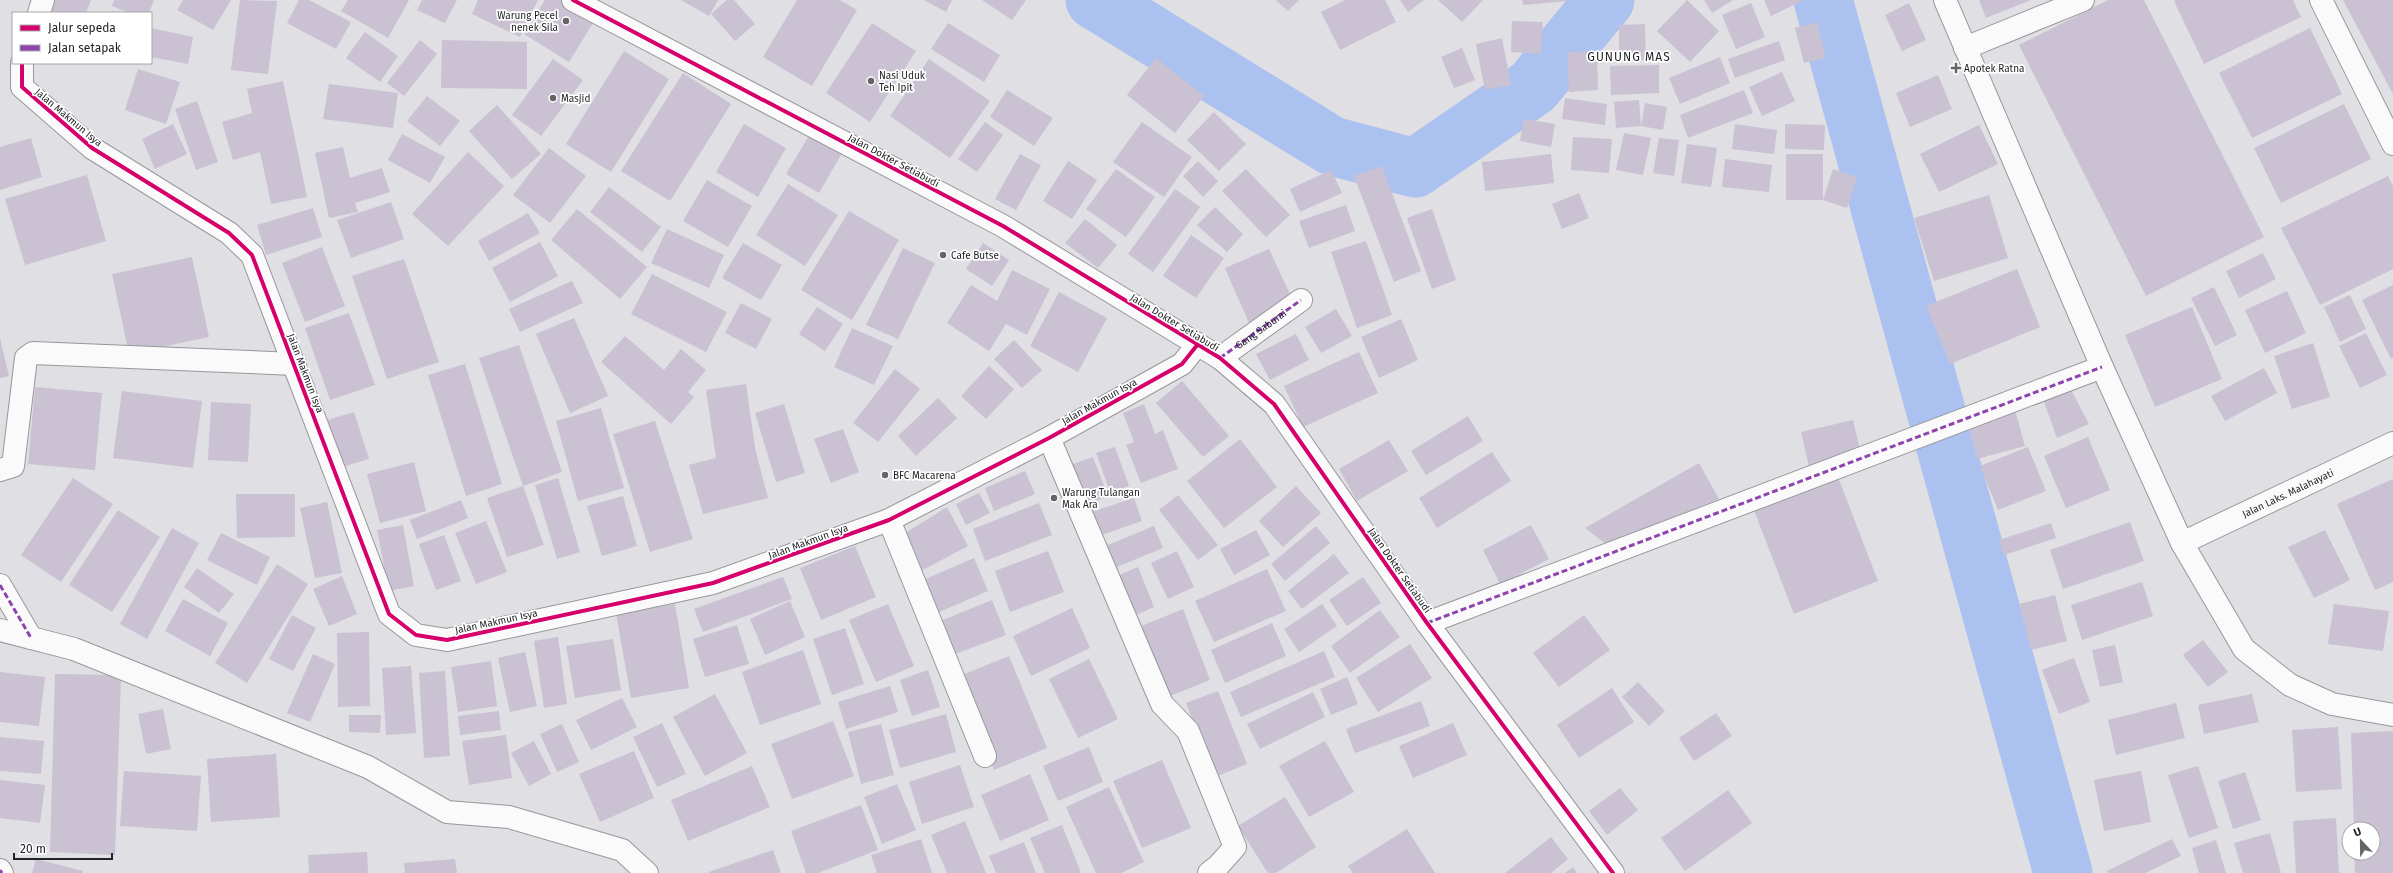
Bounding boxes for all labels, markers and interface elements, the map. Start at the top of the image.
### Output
place label: Warung Pecel nenek Sila [497,10,558,34]
legend [12,12,152,64]
marker: Warung Pecel nenek Sila [561,16,571,26]
text: Jalur sepeda [48,21,116,35]
text: Jalan setapak [48,41,122,55]
district label: GUNUNG MAS [1587,50,1671,64]
marker: Apotek Ratna [1951,63,1961,73]
place label: Apotek Ratna [1964,63,2025,75]
place label: Nasi Uduk Teh Ipit [879,70,926,94]
marker: Nasi Uduk Teh Ipit [866,76,876,86]
street label: Jalan Makmun Isya [32,86,104,149]
marker: Masjid [548,93,558,103]
place label: Masjid [561,93,590,105]
street label: Jalan Dokter Setiabudi [846,132,941,190]
marker: Cafe Butse [938,250,948,260]
place label: Cafe Butse [951,250,999,262]
street label: Jalan Dokter Setiabudi [1128,292,1221,354]
street label: Gang Saburai [1233,307,1289,352]
street label: Jalan Makmun Isya [284,332,326,415]
street label: Jalan Makmun Isya [1060,376,1139,428]
street label: Jalan Laks. Malahayati [2241,467,2336,521]
marker: BFC Macarena [880,470,890,480]
place label: BFC Macarena [893,470,956,482]
place label: Warung Tulangan Mak Ara [1062,487,1140,511]
marker: Warung Tulangan Mak Ara [1049,493,1059,503]
street label: Jalan Makmun Isya [767,522,850,562]
street label: Jalan Dokter Setiabudi [1365,526,1433,616]
street label: Jalan Makmun Isya [454,607,539,637]
north arrow [2341,821,2381,861]
text: U [2352,825,2363,840]
scale bar [14,835,112,861]
text: 20 m [20,842,46,856]

